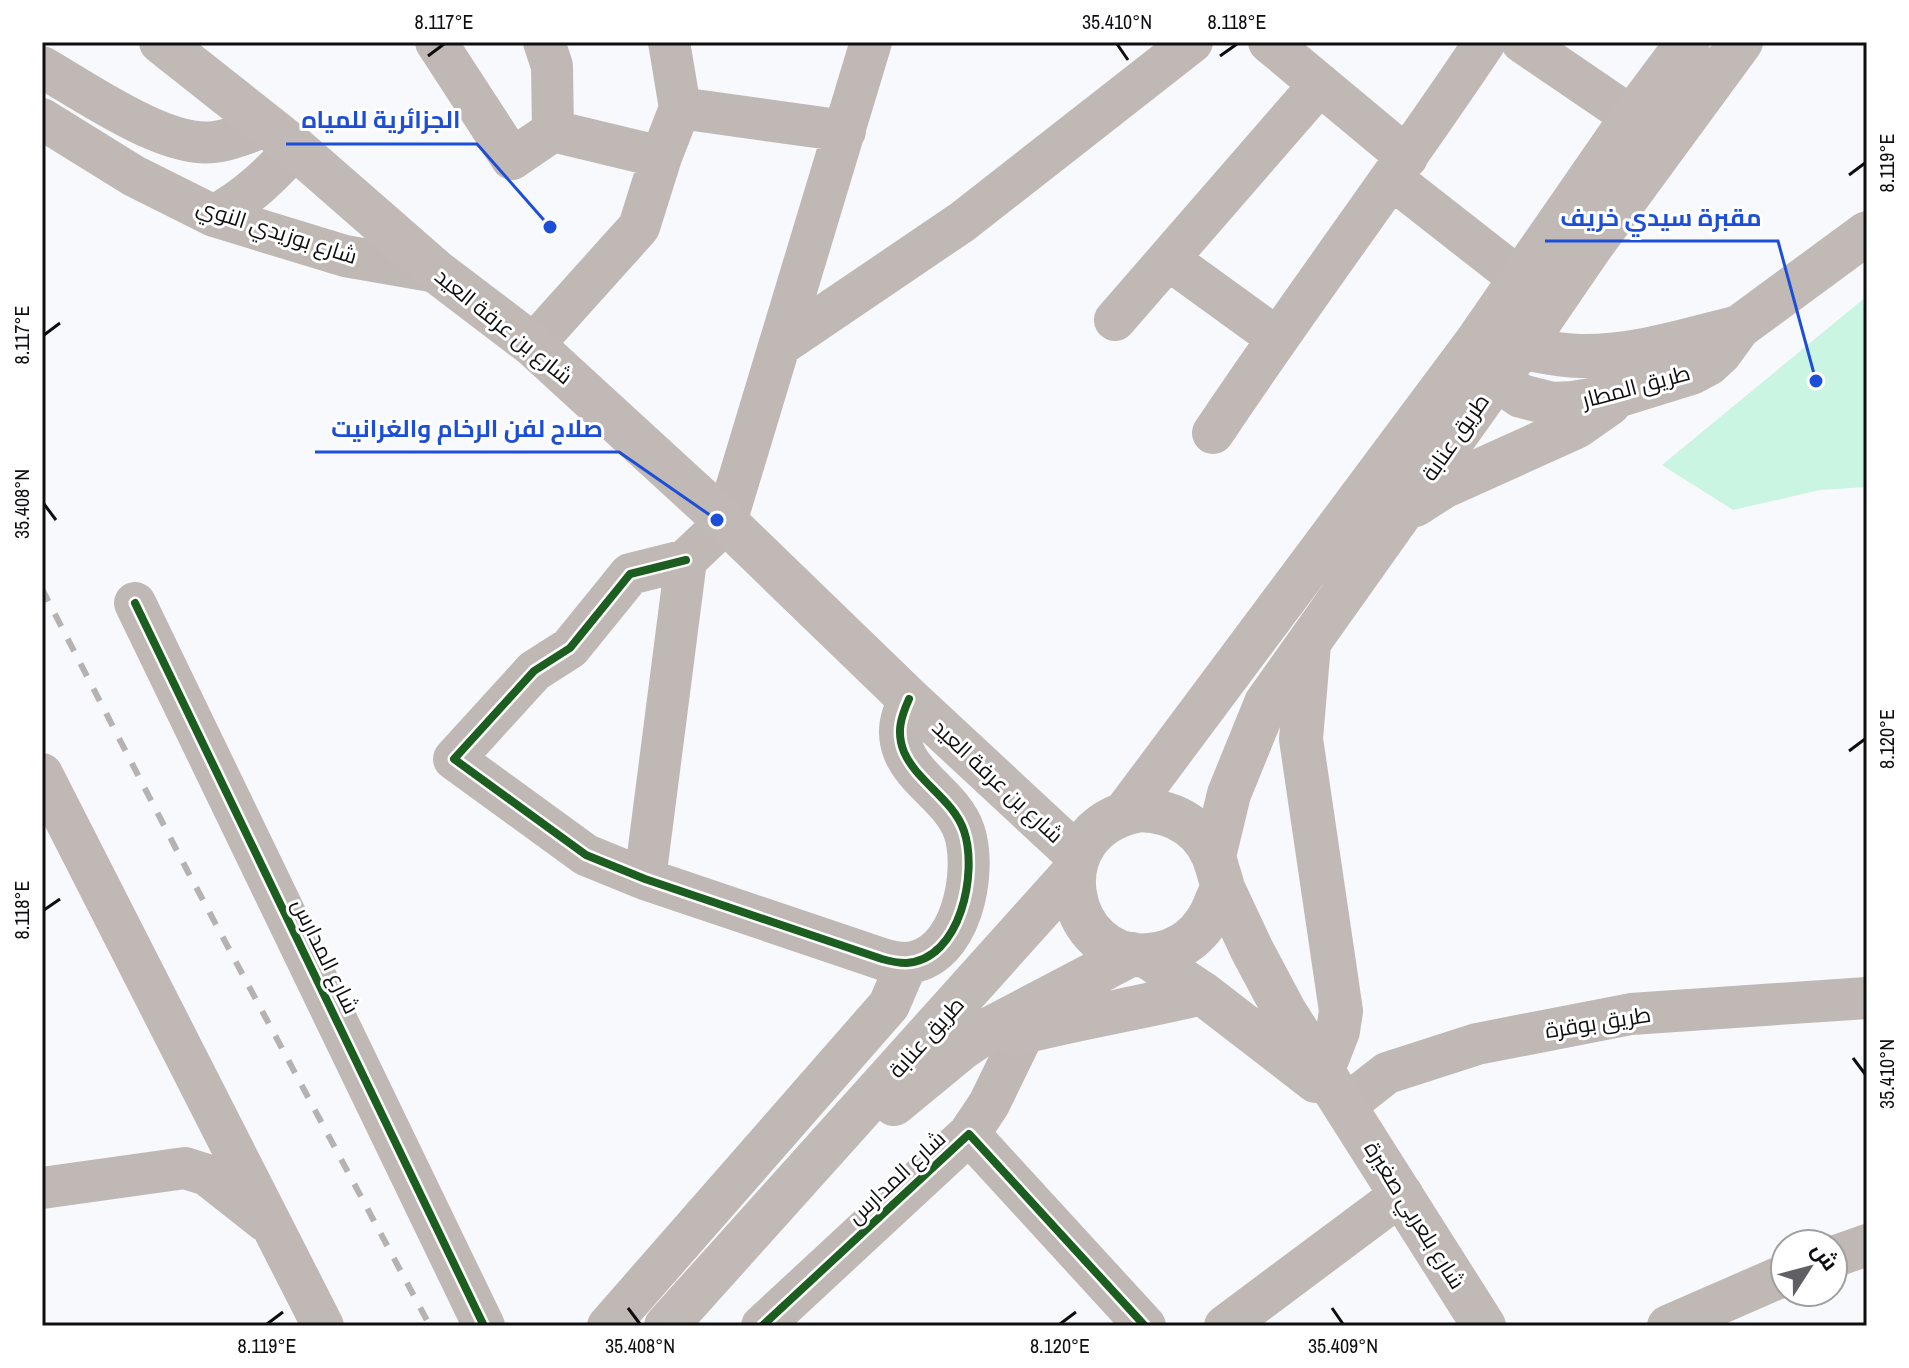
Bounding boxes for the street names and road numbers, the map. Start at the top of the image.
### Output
street label: شارع بوزيدي النوي [192,191,361,273]
street label: شارع بن عرفة العيد [429,261,579,391]
street label: طريق المطار [1577,357,1693,415]
street label: طريق عنابة [1414,387,1496,487]
street label: شارع بن عرفة العيد [926,712,1070,850]
street label: شارع المدارس [285,893,367,1019]
street label: طريق عنابة [881,990,971,1084]
street label: طريق بوقرة [1543,999,1653,1045]
street label: شارع المدارس [840,1124,952,1230]
street label: شارع بلعربي صغيرة [1356,1135,1473,1296]

